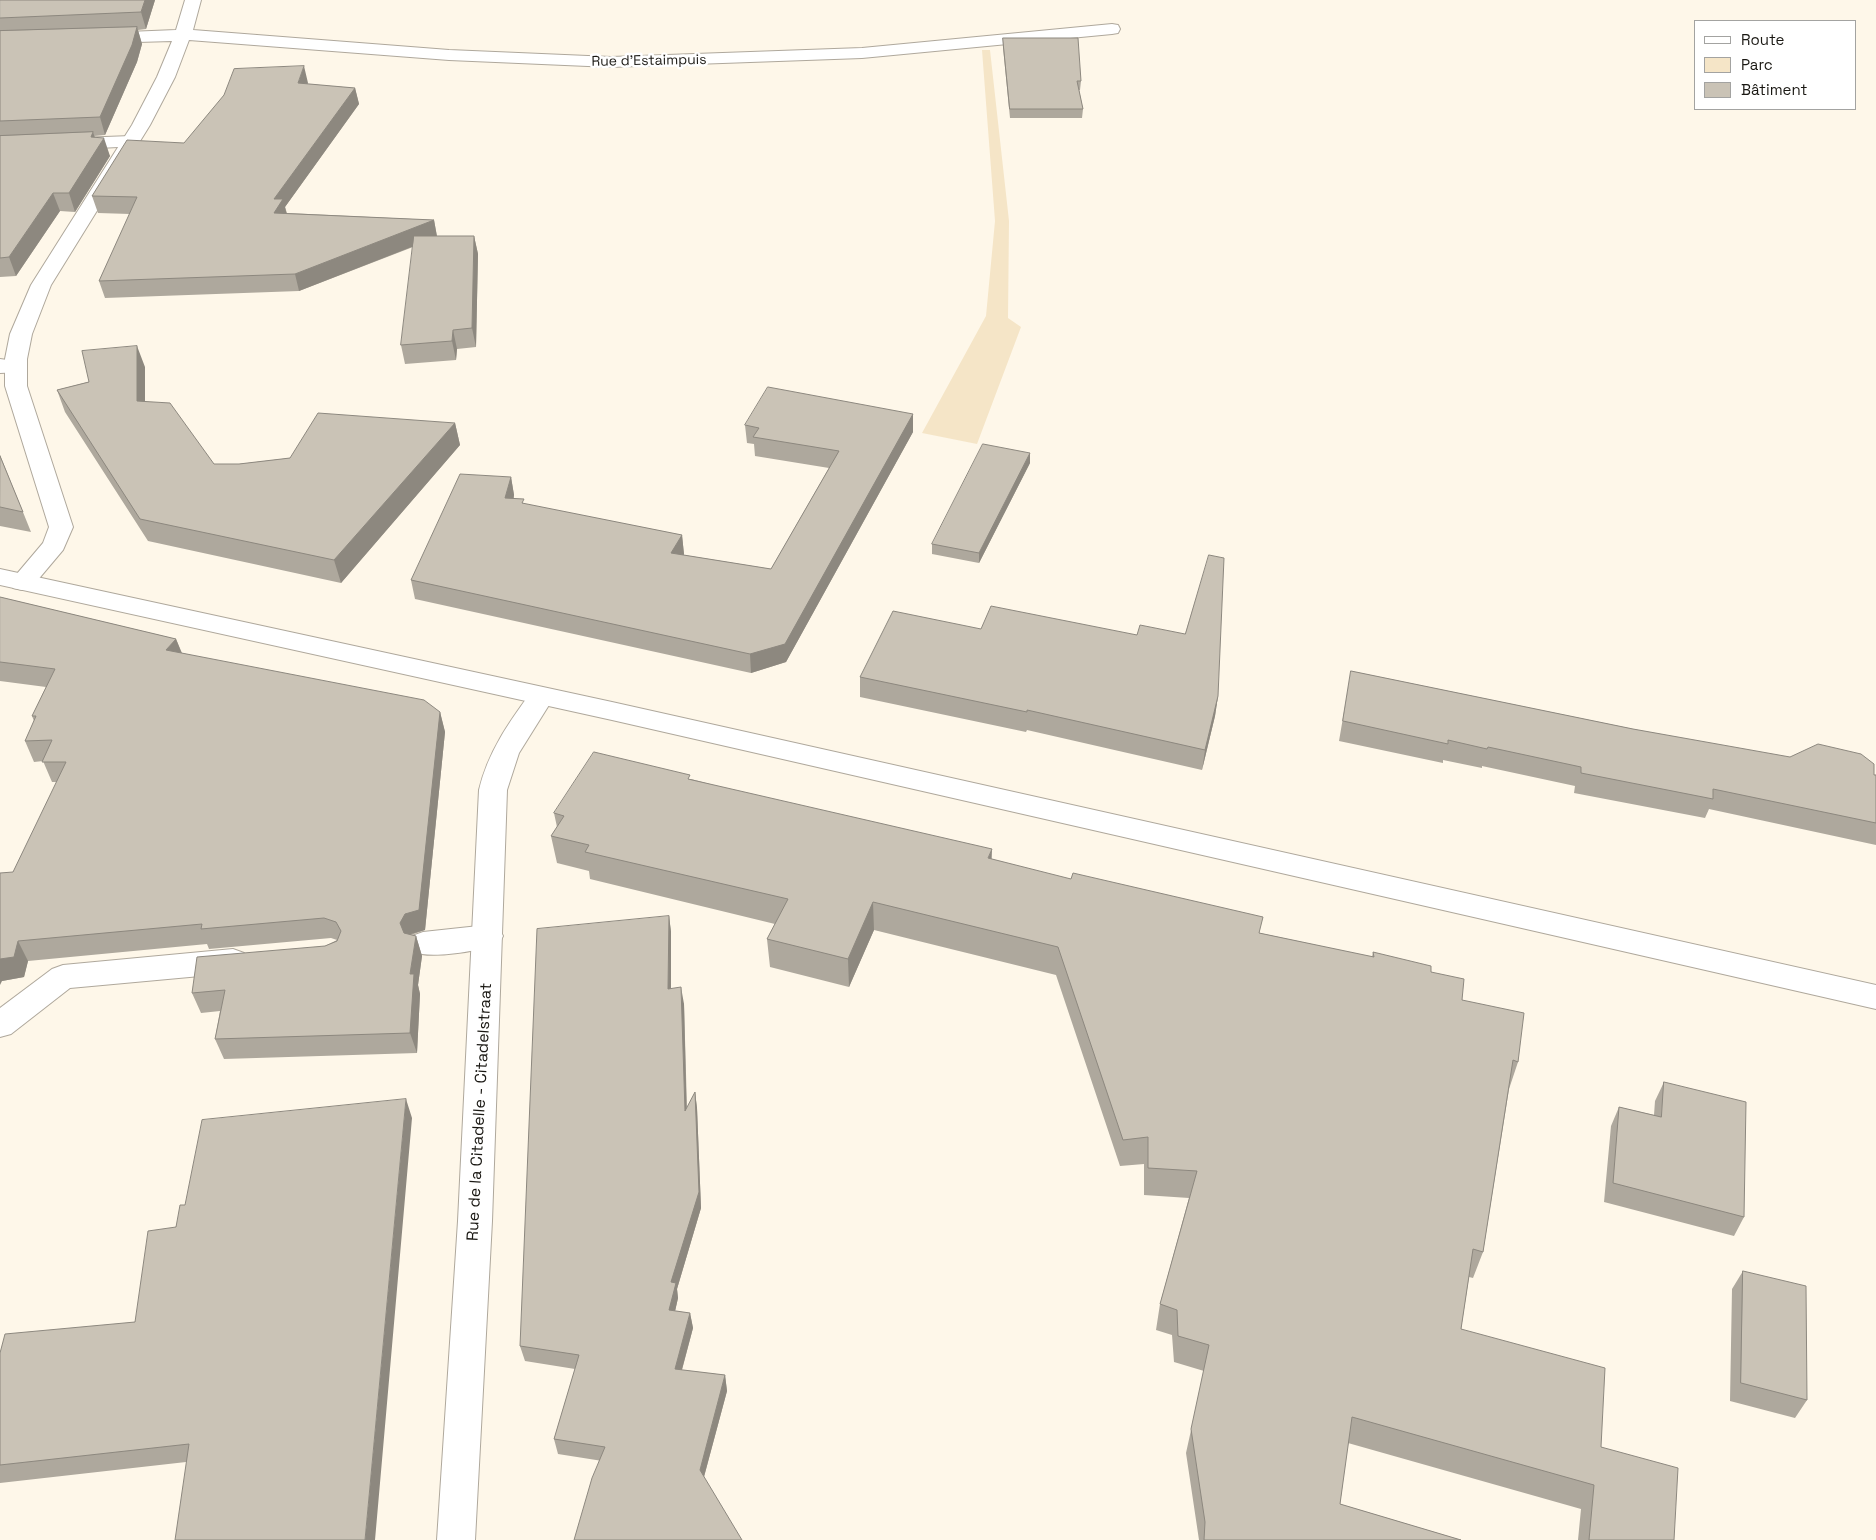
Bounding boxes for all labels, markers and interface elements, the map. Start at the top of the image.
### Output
legend [1694,20,1856,110]
text: Route [1741,30,1784,49]
street label: Rue d'Estaimpuis [591,52,707,70]
text: Parc [1741,55,1773,74]
text: Bâtiment [1741,80,1807,99]
street label: Rue de la Citadelle - Citadelstraat [464,982,496,1242]

